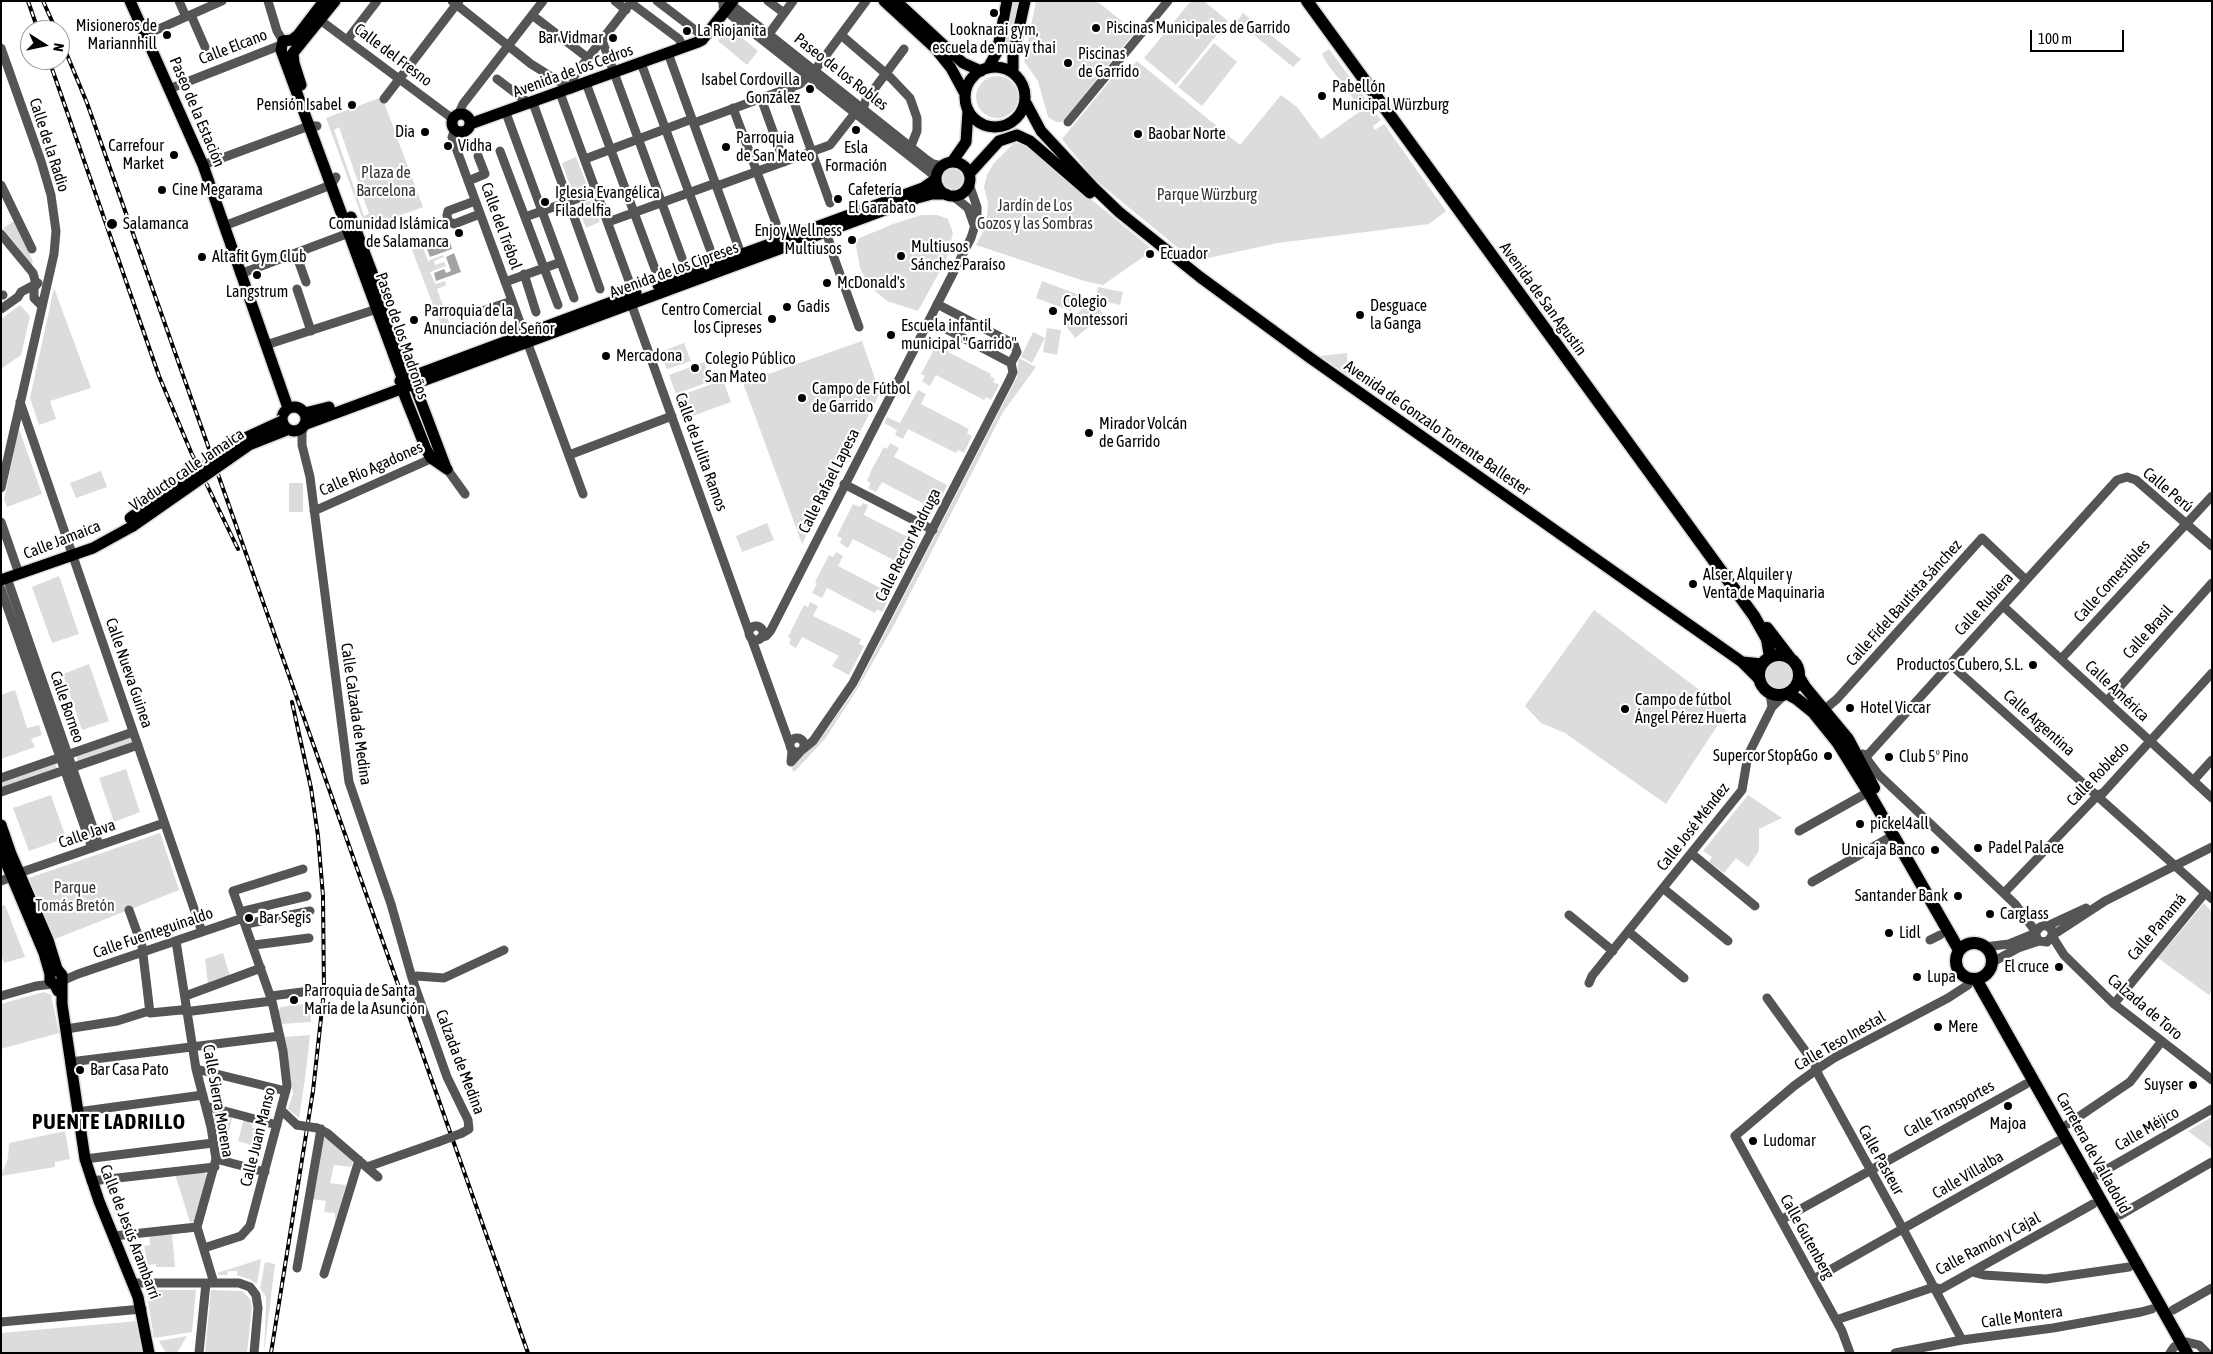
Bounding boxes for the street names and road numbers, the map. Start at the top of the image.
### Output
street label: Calle del Fresno [350,19,436,91]
street label: Calle Elcano [196,25,270,69]
street label: Paseo de los Robles [790,29,892,115]
street label: Avenida de los Cedros [510,40,636,102]
street label: Paseo de la Estación [165,54,229,170]
street label: Calle de la Radio [25,96,73,194]
street label: Calle del Trébol [476,180,526,272]
street label: Avenida de los Cipreses [607,238,741,302]
street label: Avenida de San Agustín [1495,239,1591,359]
street label: Paseo de los Madroños [371,270,433,402]
street label: Avenida de Gonzalo Torrente Ballester [1340,356,1534,500]
street label: Calle de Julita Ramos [671,390,731,514]
street label: Viaducto calle Jamaica [126,425,248,515]
street label: Calle Rafael Lapesa [794,425,864,537]
street label: Calle Río Agadones [316,438,426,500]
street label: Calle Perú [2139,463,2197,517]
street label: Calle Rector Madruga [871,485,945,605]
street label: Calle Jamaica [21,517,103,563]
street label: Calle Fidel Bautista Sánchez [1842,536,1966,670]
street label: Calle Comestibles [2070,536,2154,626]
street label: Calle Rubiera [1951,568,2017,640]
street label: Calle Brasil [2119,601,2177,663]
street label: Calle Nueva Guinea [101,615,157,731]
street label: Calle Calzada de Medina [337,642,375,786]
street label: Calle América [2081,656,2153,726]
street label: Calle Borneo [46,669,88,745]
street label: Calle Argentina [1999,686,2079,760]
street label: Calle Robledo [2063,738,2133,810]
street label: Calle José Méndez [1653,779,1733,875]
street label: Calle Java [56,815,118,853]
street label: Calle Panamá [2123,890,2191,964]
street label: Calle Fuenteguinaldo [90,903,216,963]
street label: Calzada de Toro [2104,970,2186,1044]
street label: Calzada de Medina [431,1007,489,1117]
street label: Calle Teso Inestal [1791,1007,1889,1075]
street label: Calle Sierra Morena [199,1043,237,1159]
street label: Calle Transportes [1900,1076,1998,1142]
street label: Calle Juan Manso [236,1085,280,1189]
street label: Carretera de Valladolid [2052,1089,2134,1217]
street label: Calle Méjico [2111,1103,2183,1155]
street label: Calle Pasteur [1854,1122,1908,1198]
street label: Calle Villalba [1929,1147,2007,1203]
street label: Calle de Jesús Arambarri [96,1162,164,1302]
street label: Calle Gutenberg [1776,1191,1838,1283]
street label: Calle Ramón y Cajal [1932,1208,2044,1280]
street label: Calle Montera [1980,1302,2064,1332]

